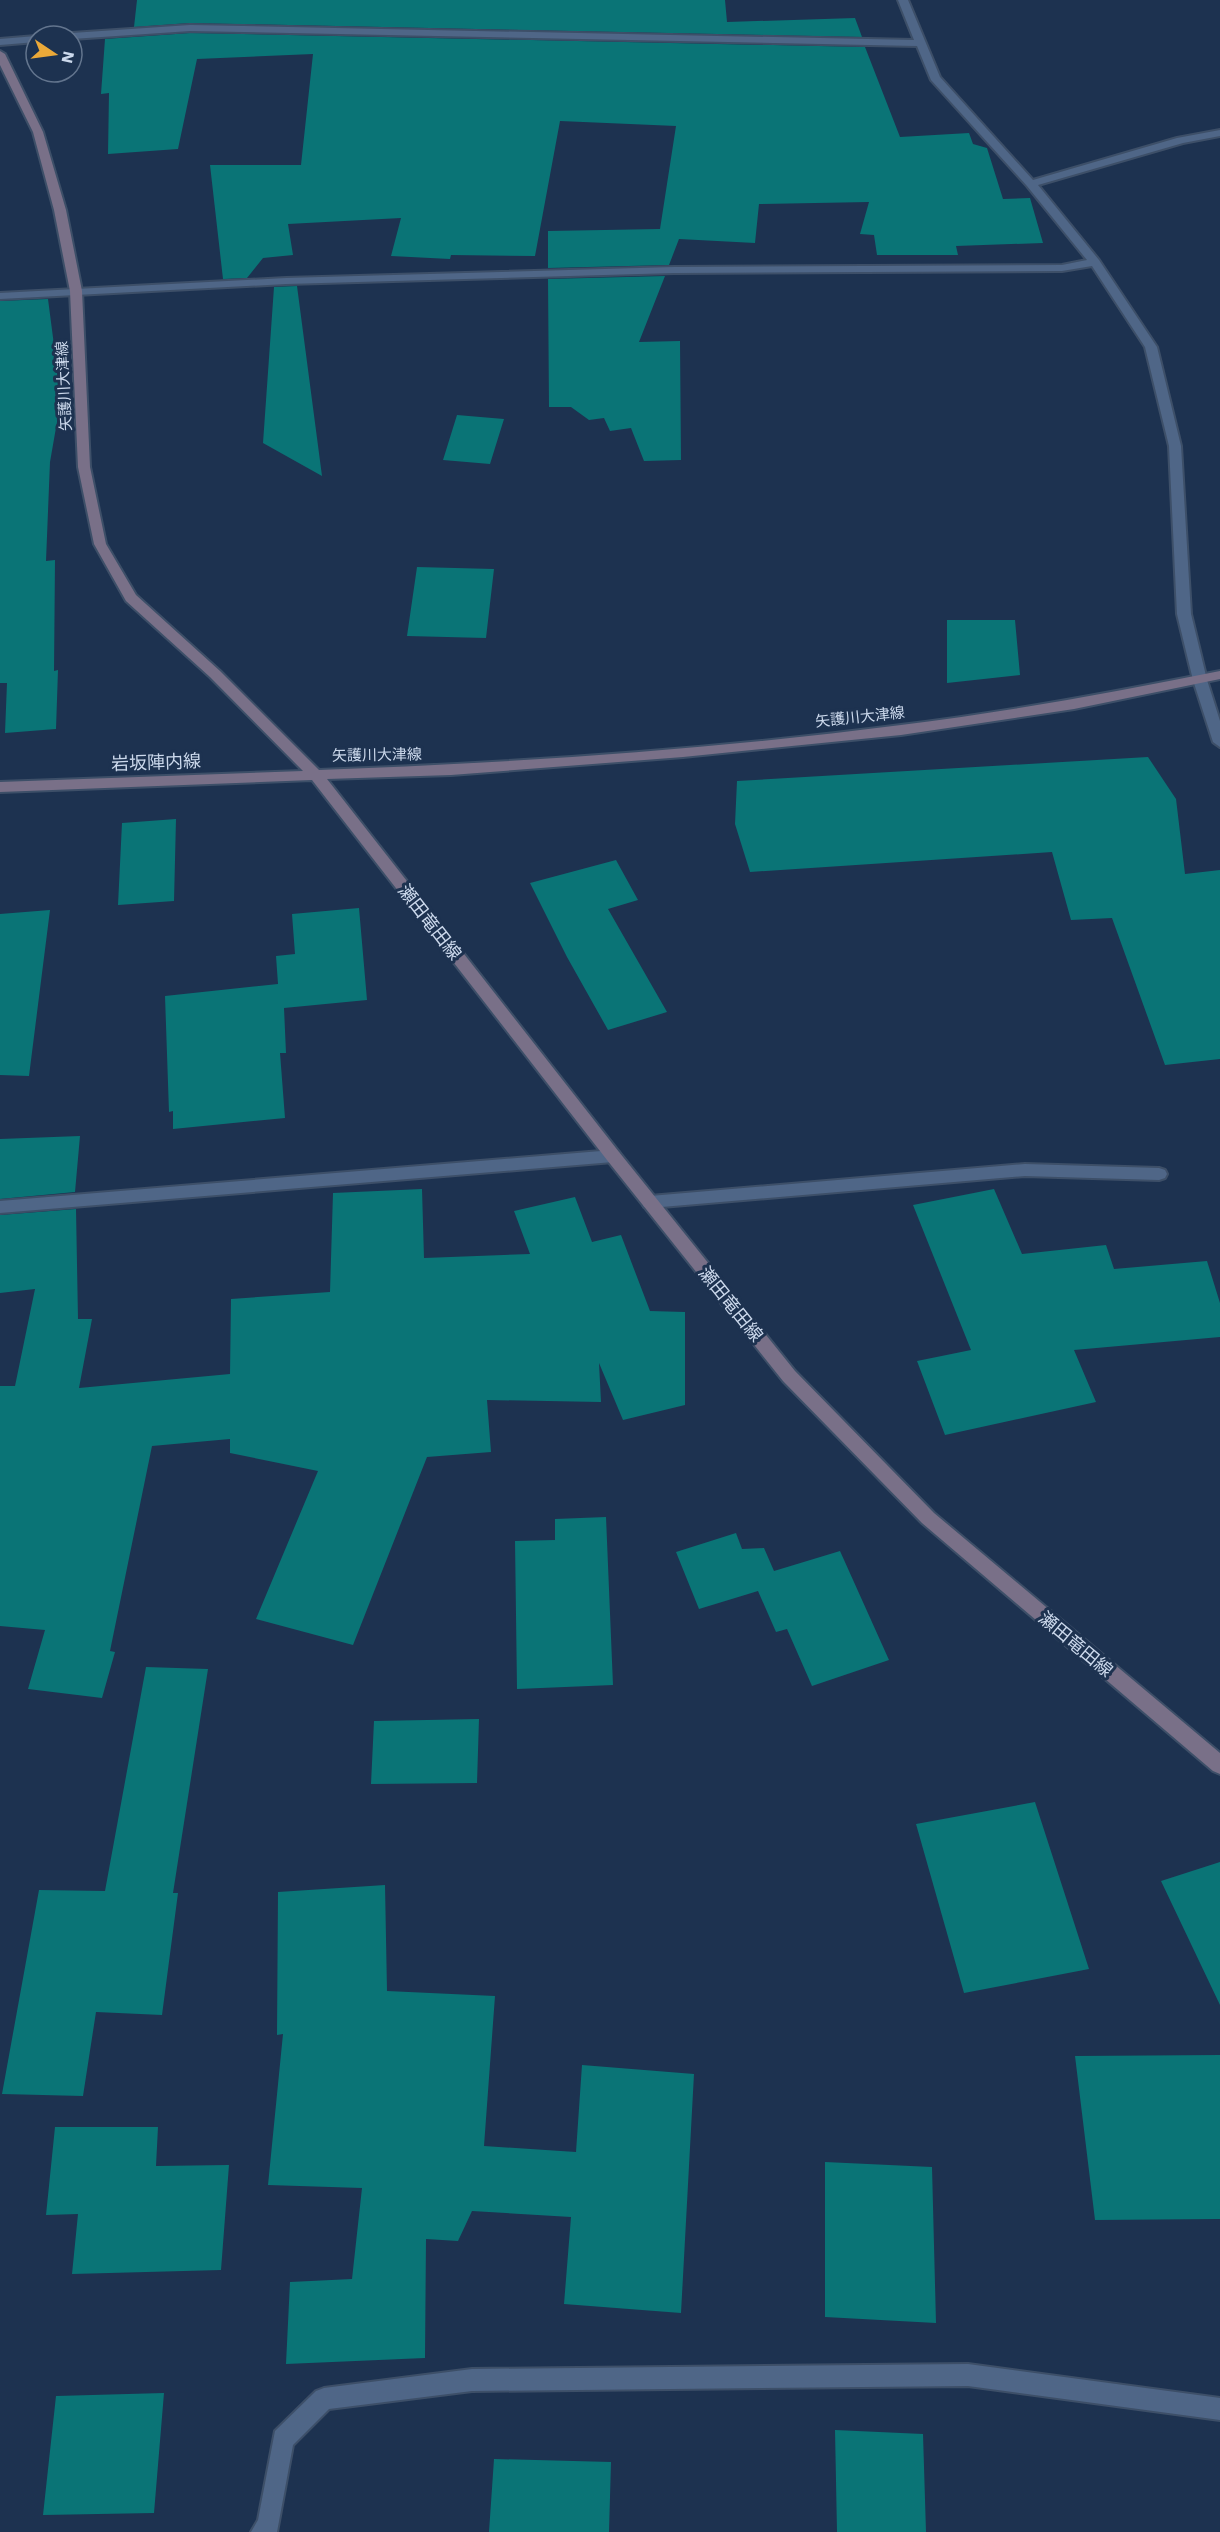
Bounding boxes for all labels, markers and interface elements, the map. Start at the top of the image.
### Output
north arrow [24,24,84,84]
text: N [58,49,79,65]
street label: 矢護川大津線 [53,341,75,431]
street label: 矢護川大津線 [814,703,906,731]
street label: 矢護川大津線 [332,745,422,765]
street label: 岩坂陣内線 [111,750,201,774]
street label: 瀬田竜田線 [394,880,466,964]
street label: 瀬田竜田線 [695,1262,767,1346]
street label: 瀬田竜田線 [1035,1607,1117,1681]

